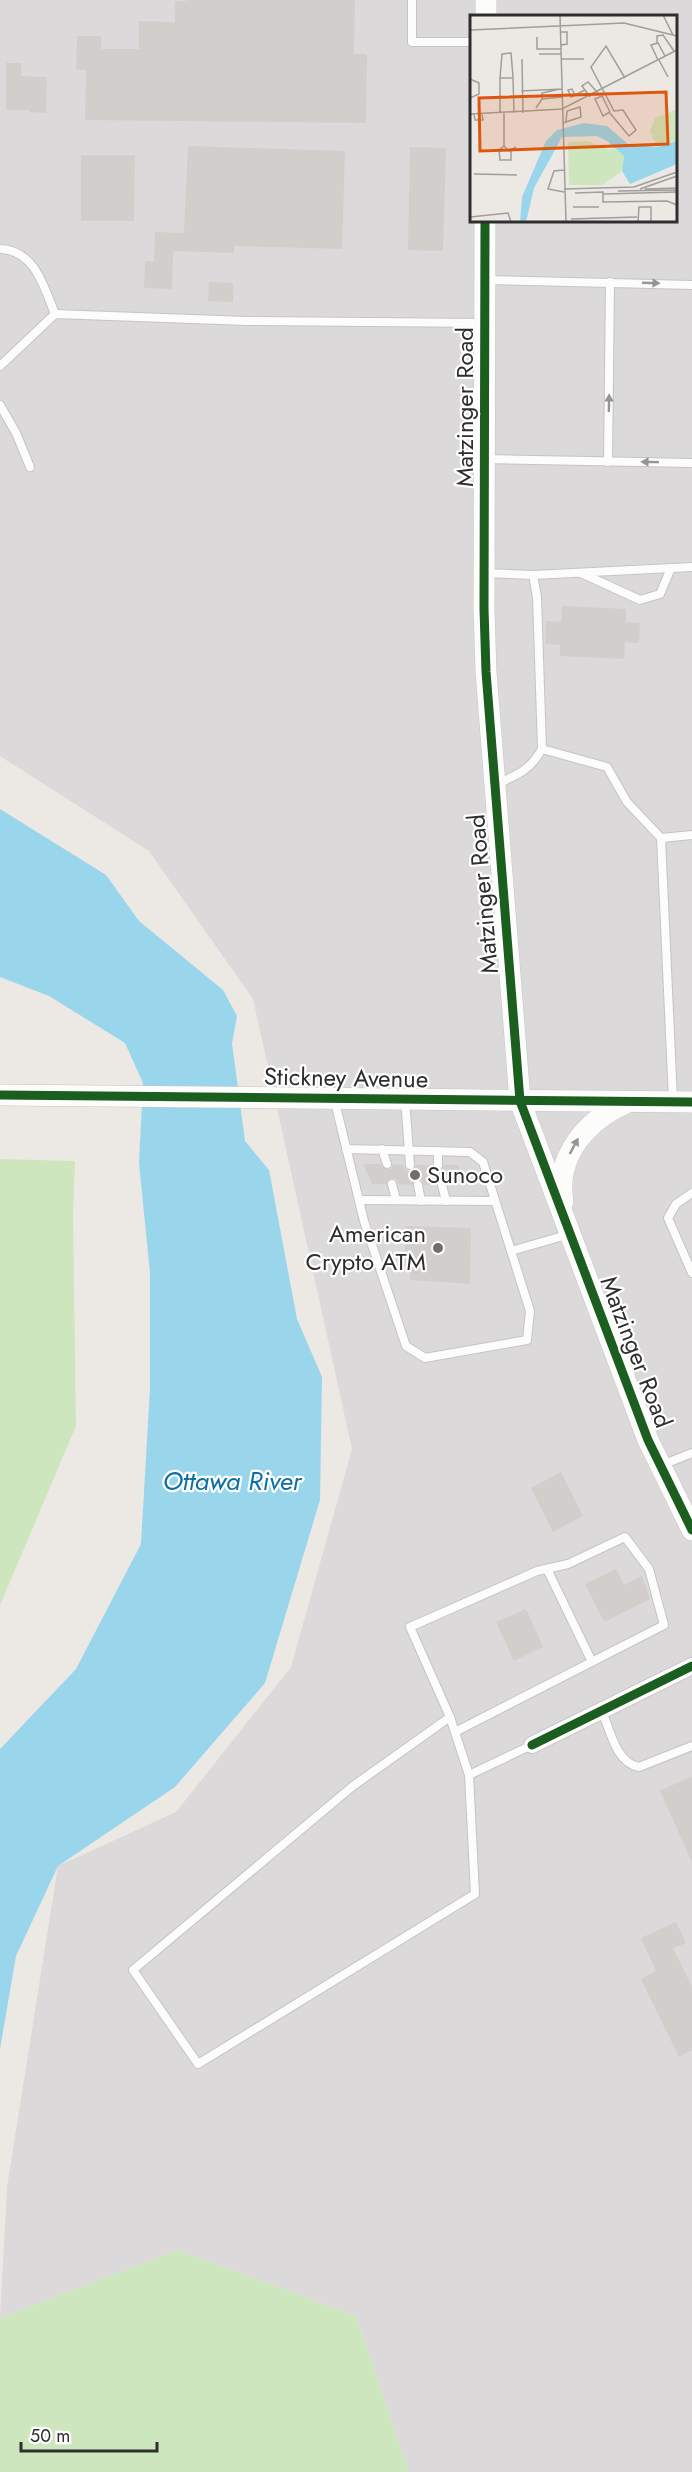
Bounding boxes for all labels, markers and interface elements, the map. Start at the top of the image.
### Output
inset map [470,15,677,222]
one-way arrow [641,279,660,288]
street label: Matzinger Road [447,327,482,487]
one-way arrow [604,394,614,413]
one-way arrow [641,458,660,467]
street label: Matzinger Road [458,813,507,975]
street label: Stickney Avenue [264,1059,428,1096]
one-way arrow [569,1138,579,1155]
place label: Sunoco [427,1157,503,1192]
marker: Sunoco [408,1168,422,1182]
place label: American Crypto ATM [306,1216,426,1279]
marker: American Crypto ATM [431,1241,445,1255]
street label: Matzinger Road [591,1271,681,1433]
water label: Ottawa River [163,1462,303,1500]
scale bar [21,2415,158,2453]
text: 50 m [30,2423,70,2449]

